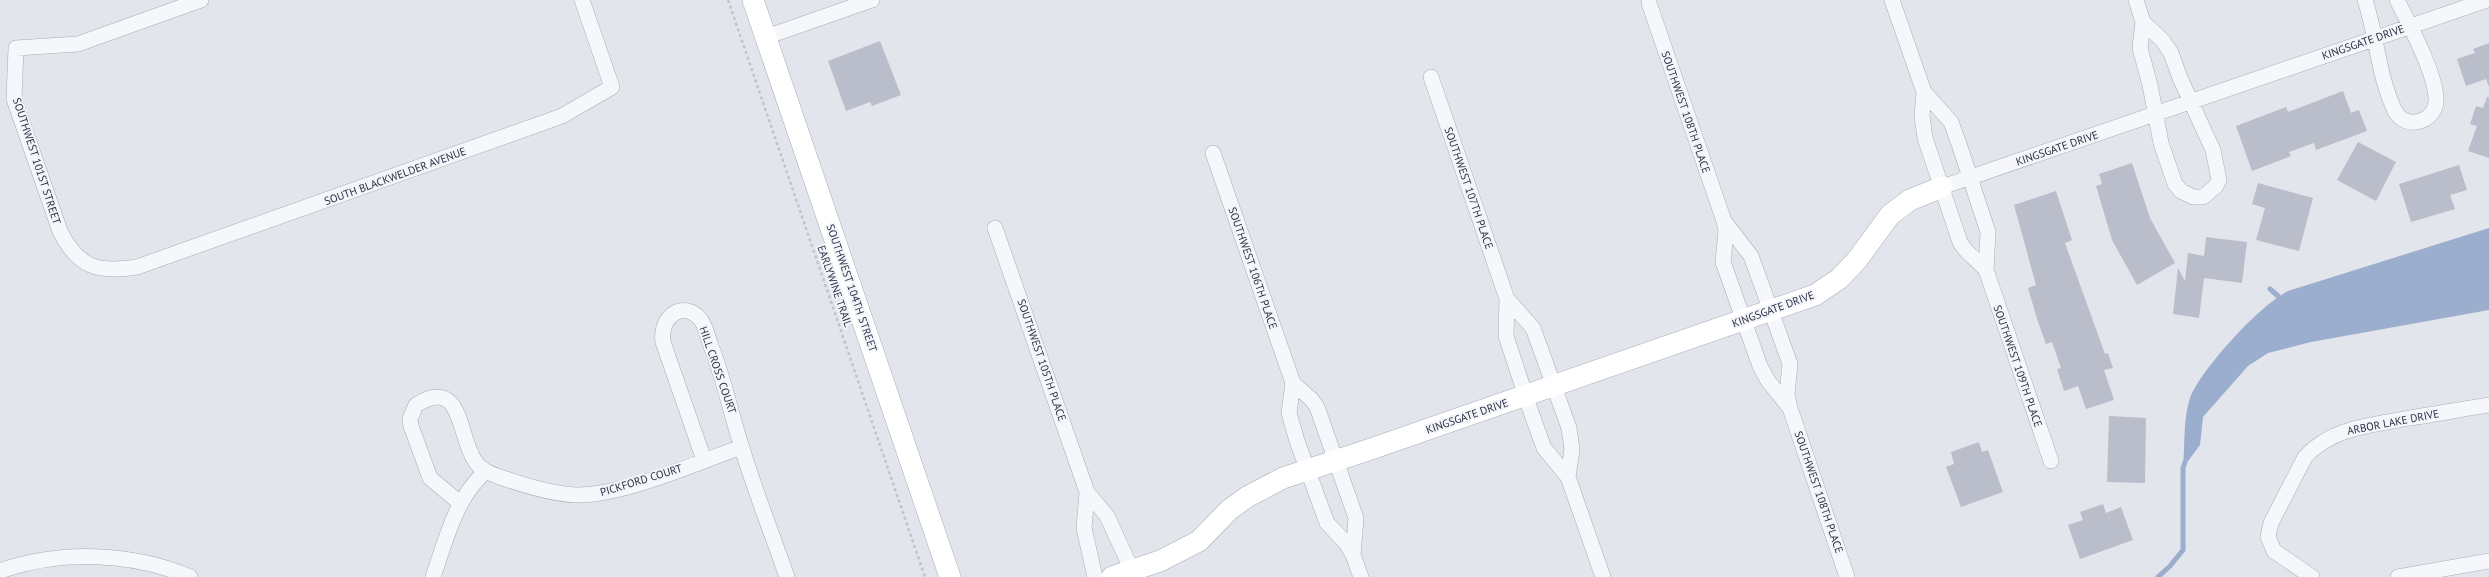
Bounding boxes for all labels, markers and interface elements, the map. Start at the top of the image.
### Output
street label: KINGSGATE DRIVE [2320,21,2406,63]
street label: SOUTHWEST 108TH PLACE [1659,49,1714,175]
street label: SOUTHWEST 101ST STREET [10,96,64,226]
street label: SOUTHWEST 107TH PLACE [1442,125,1497,251]
street label: KINGSGATE DRIVE [2014,127,2100,169]
street label: SOUTH BLACKWELDER AVENUE [322,144,468,208]
street label: SOUTHWEST 106TH PLACE [1226,205,1281,331]
street label: SOUTHWEST 104TH STREET [824,222,880,354]
street label: EARLYWINE TRAIL [814,243,856,329]
street label: KINGSGATE DRIVE [1730,288,1816,330]
street label: SOUTHWEST 105TH PLACE [1015,297,1070,423]
street label: SOUTHWEST 109TH PLACE [1991,303,2046,429]
street label: HILL CROSS COURT [696,324,740,416]
street label: KINGSGATE DRIVE [1424,395,1510,437]
street label: ARBOR LAKE DRIVE [2346,406,2440,438]
street label: SOUTHWEST 108TH PLACE [1792,429,1847,555]
street label: PICKFORD COURT [598,461,684,499]

